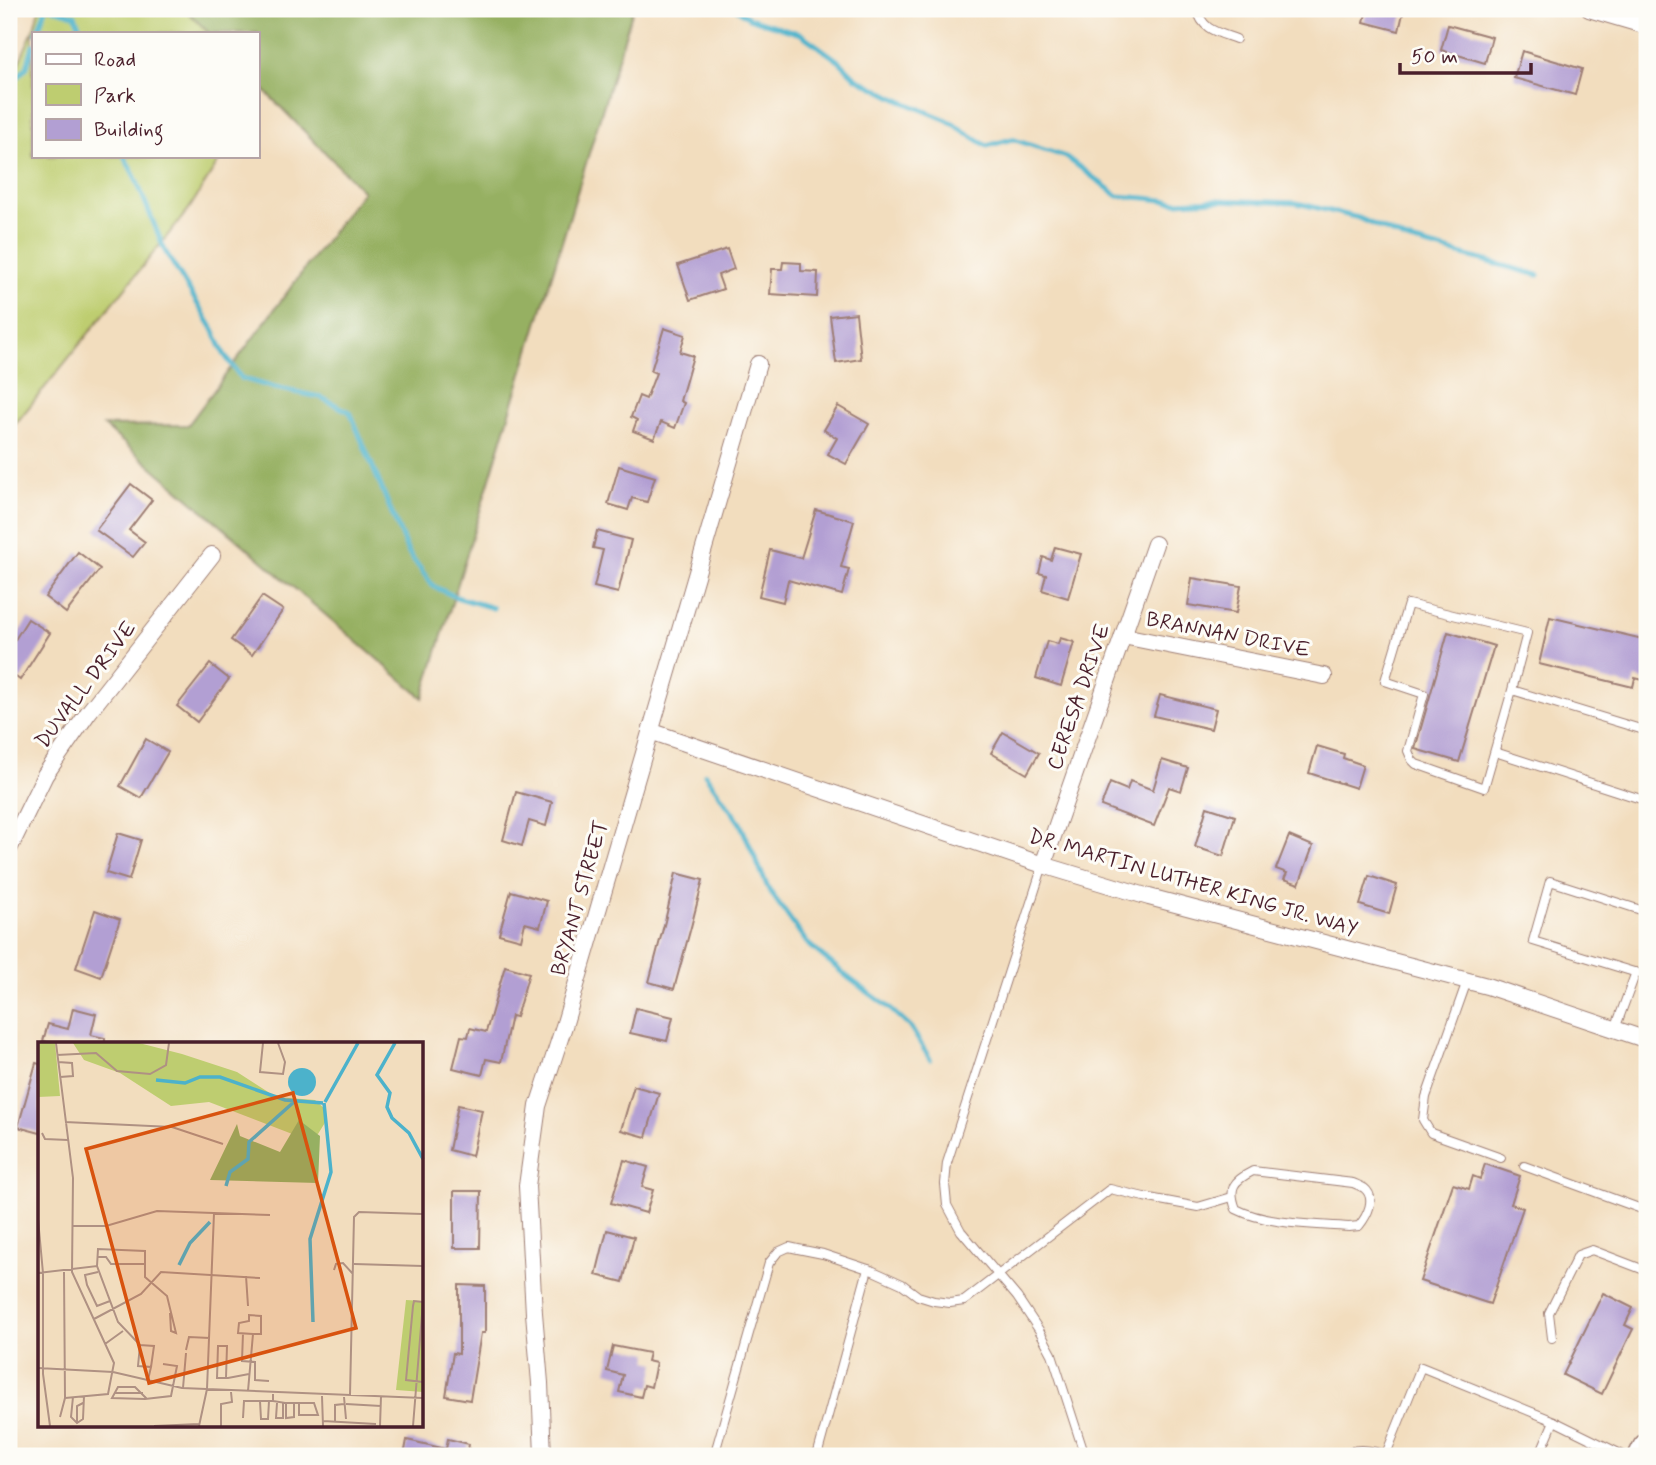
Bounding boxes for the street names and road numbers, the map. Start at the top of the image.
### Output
street label: BRANNAN DRIVE [1144,605,1312,665]
street label: DUVALL DRIVE [29,616,143,754]
street label: CERESA DRIVE [1041,620,1117,774]
street label: BRYANT STREET [544,817,616,979]
street label: DR. MARTIN LUTHER KING JR. WAY [1025,823,1361,944]

